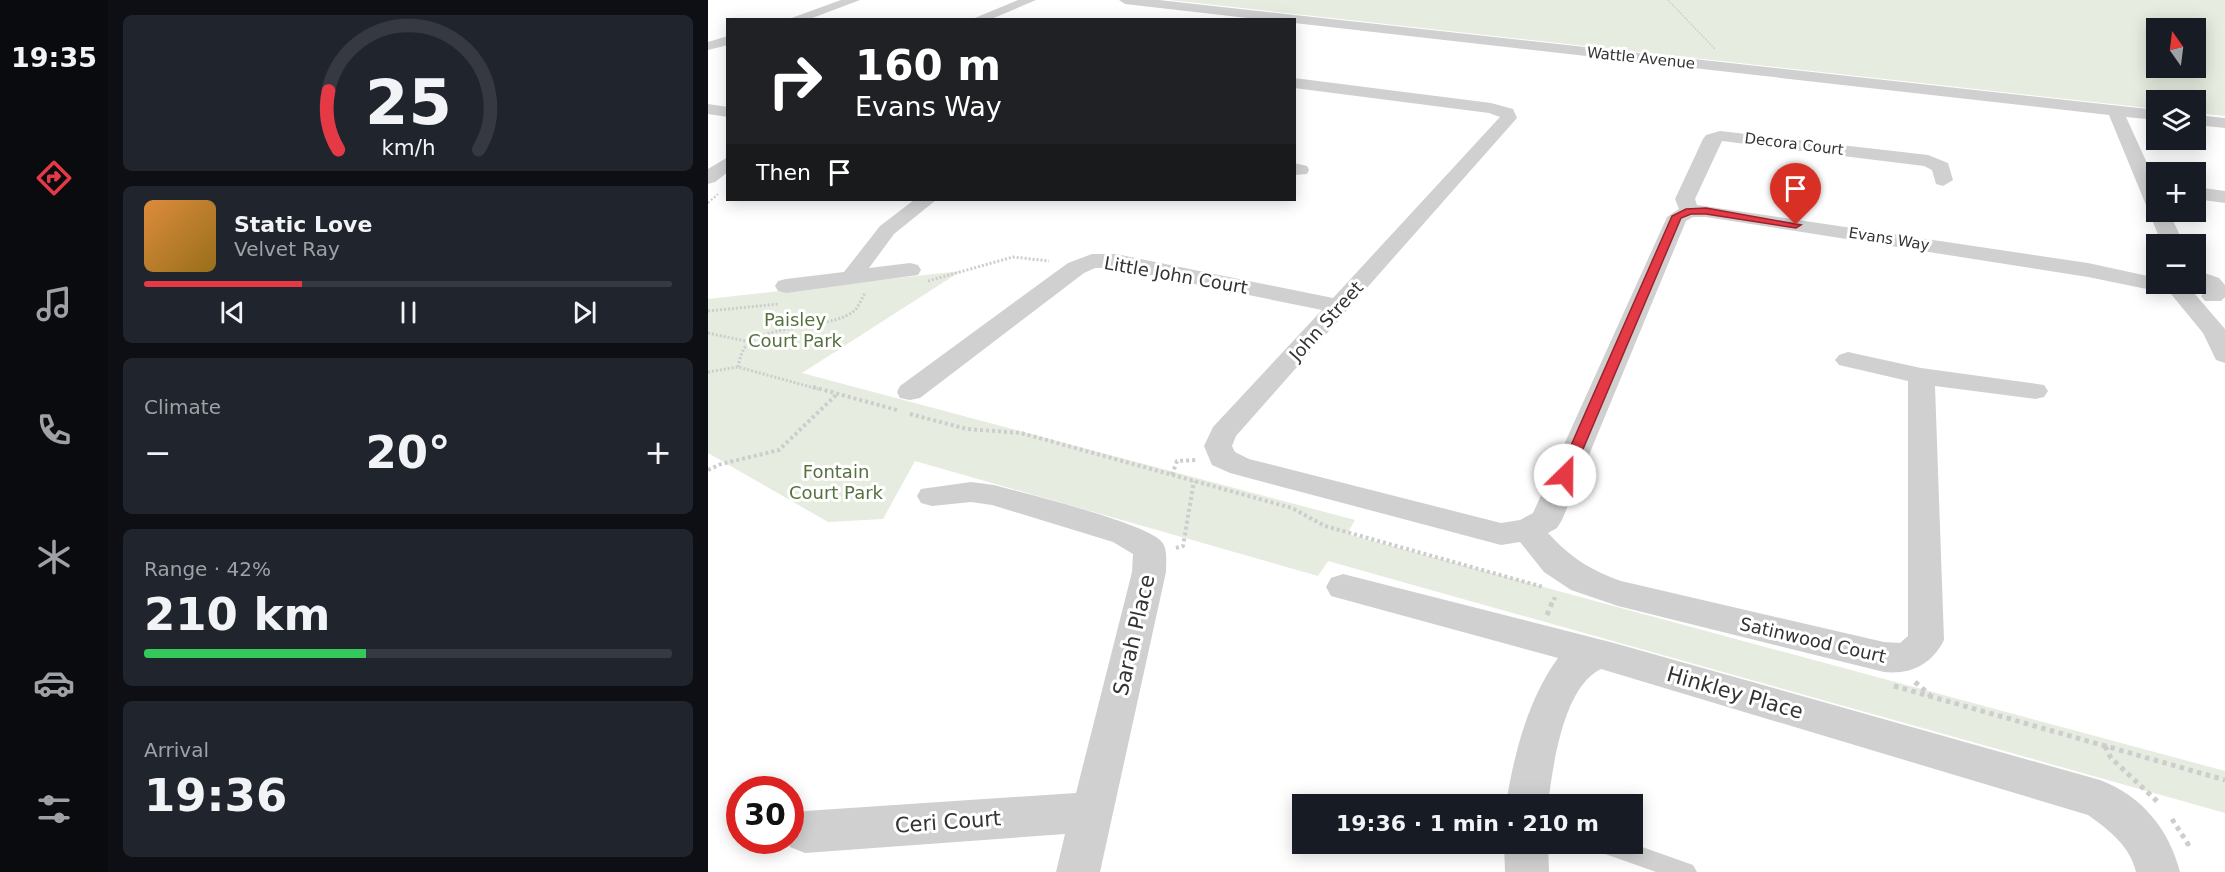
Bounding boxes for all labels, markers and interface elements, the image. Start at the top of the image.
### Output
north arrow [2146,18,2206,78]
map controls [2146,18,2206,294]
text: 160 m [855,41,1001,90]
text: 19:35 [11,42,97,73]
icon: right [756,42,834,120]
street label: Wattle Avenue [1586,43,1696,73]
text: 25 [365,66,451,139]
button: layers [2146,90,2206,150]
text: Evans Way [855,91,1002,122]
street label: Decora Court [1744,129,1845,159]
text: km/h [381,136,435,161]
icon: arrive [823,156,856,189]
icon: directions [33,157,75,199]
text: Then [756,160,811,185]
button: + [2146,162,2206,222]
pin [1770,163,1821,225]
icon: arrive [1779,172,1812,205]
text: Static Love [234,212,372,237]
street label: Evans Way [1847,224,1931,254]
button: − [2146,234,2206,294]
text: Velvet Ray [234,237,340,261]
street label: Little John Court [1103,252,1249,298]
street label: John Street [1284,277,1367,366]
icon: music [33,283,75,325]
icon: previous [216,296,249,329]
icon: pause [392,296,425,329]
icon: next [568,296,601,329]
park label: Paisley Court Park [748,309,843,351]
text: Climate [144,395,221,419]
icon: phone [33,409,75,451]
text: 20° [365,426,451,479]
text: − [144,433,172,472]
text: + [644,433,672,472]
position arrow [1533,443,1597,507]
park label: Fontain Court Park [789,461,884,503]
icon: climate [33,536,75,578]
text: Range · 42% [144,557,271,581]
street label: Sarah Place [1108,572,1160,698]
text: 210 km [144,588,330,641]
street label: Satinwood Court [1738,613,1888,667]
icon: car [33,662,75,704]
street label: Hinkley Place [1664,662,1806,724]
text: Arrival [144,738,209,762]
text: 19:36 [144,769,287,822]
speed limit sign: 30 [726,776,804,854]
icon: filters [33,788,75,830]
street label: Ceri Court [894,806,1002,838]
text: 19:36 · 1 min · 210 m [1336,811,1599,836]

